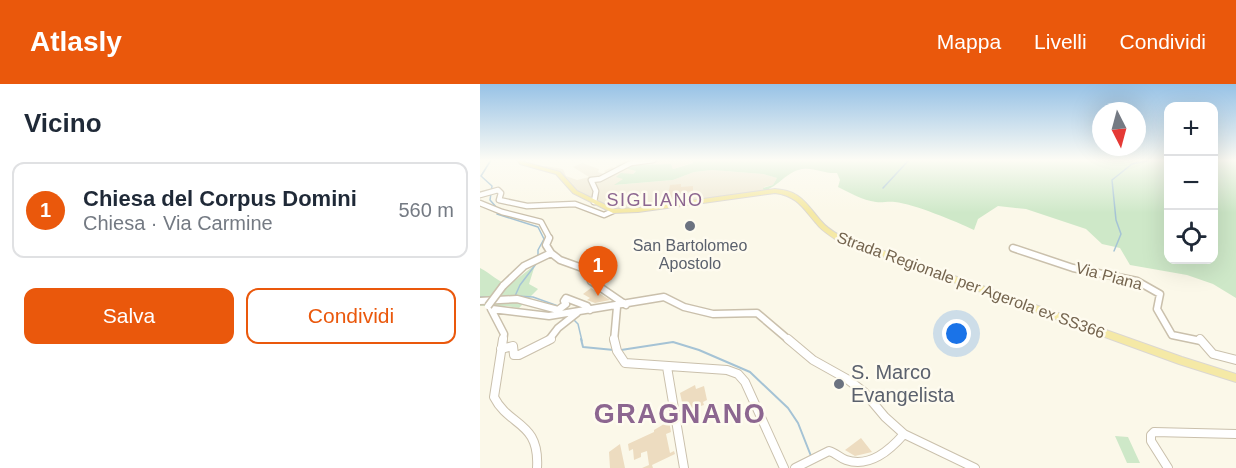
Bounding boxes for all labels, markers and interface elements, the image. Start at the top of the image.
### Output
text: Atlasly [30,26,122,57]
text: Mappa [937,30,1001,53]
text: Livelli [1034,30,1087,53]
text: Condividi [1120,30,1206,53]
north arrow [1092,102,1146,156]
map controls [1164,102,1218,264]
button: + [1164,102,1218,156]
text: Vicino [24,108,102,138]
button: − [1164,156,1218,210]
text: Chiesa del Corpus Domini [83,186,357,211]
district label: SIGLIANO [606,190,704,210]
text: 1 [40,199,51,221]
text: 560 m [398,199,454,221]
button: locate [1164,210,1218,264]
text: Chiesa · Via Carmine [83,212,273,234]
marker: San Bartolomeo Apostolo [683,219,697,233]
street label: Strada Regionale per Agerola ex SS366 [835,228,1107,342]
place label: San Bartolomeo Apostolo [633,237,747,272]
pin: 1 [578,246,618,296]
street label: Via Piana [1074,259,1144,293]
button: Salva [24,288,234,344]
button: Condividi [246,288,456,344]
your location [942,319,971,348]
place label: S. Marco Evangelista [851,361,955,406]
marker: S. Marco Evangelista [832,377,846,391]
district label: GRAGNANO [594,399,766,429]

